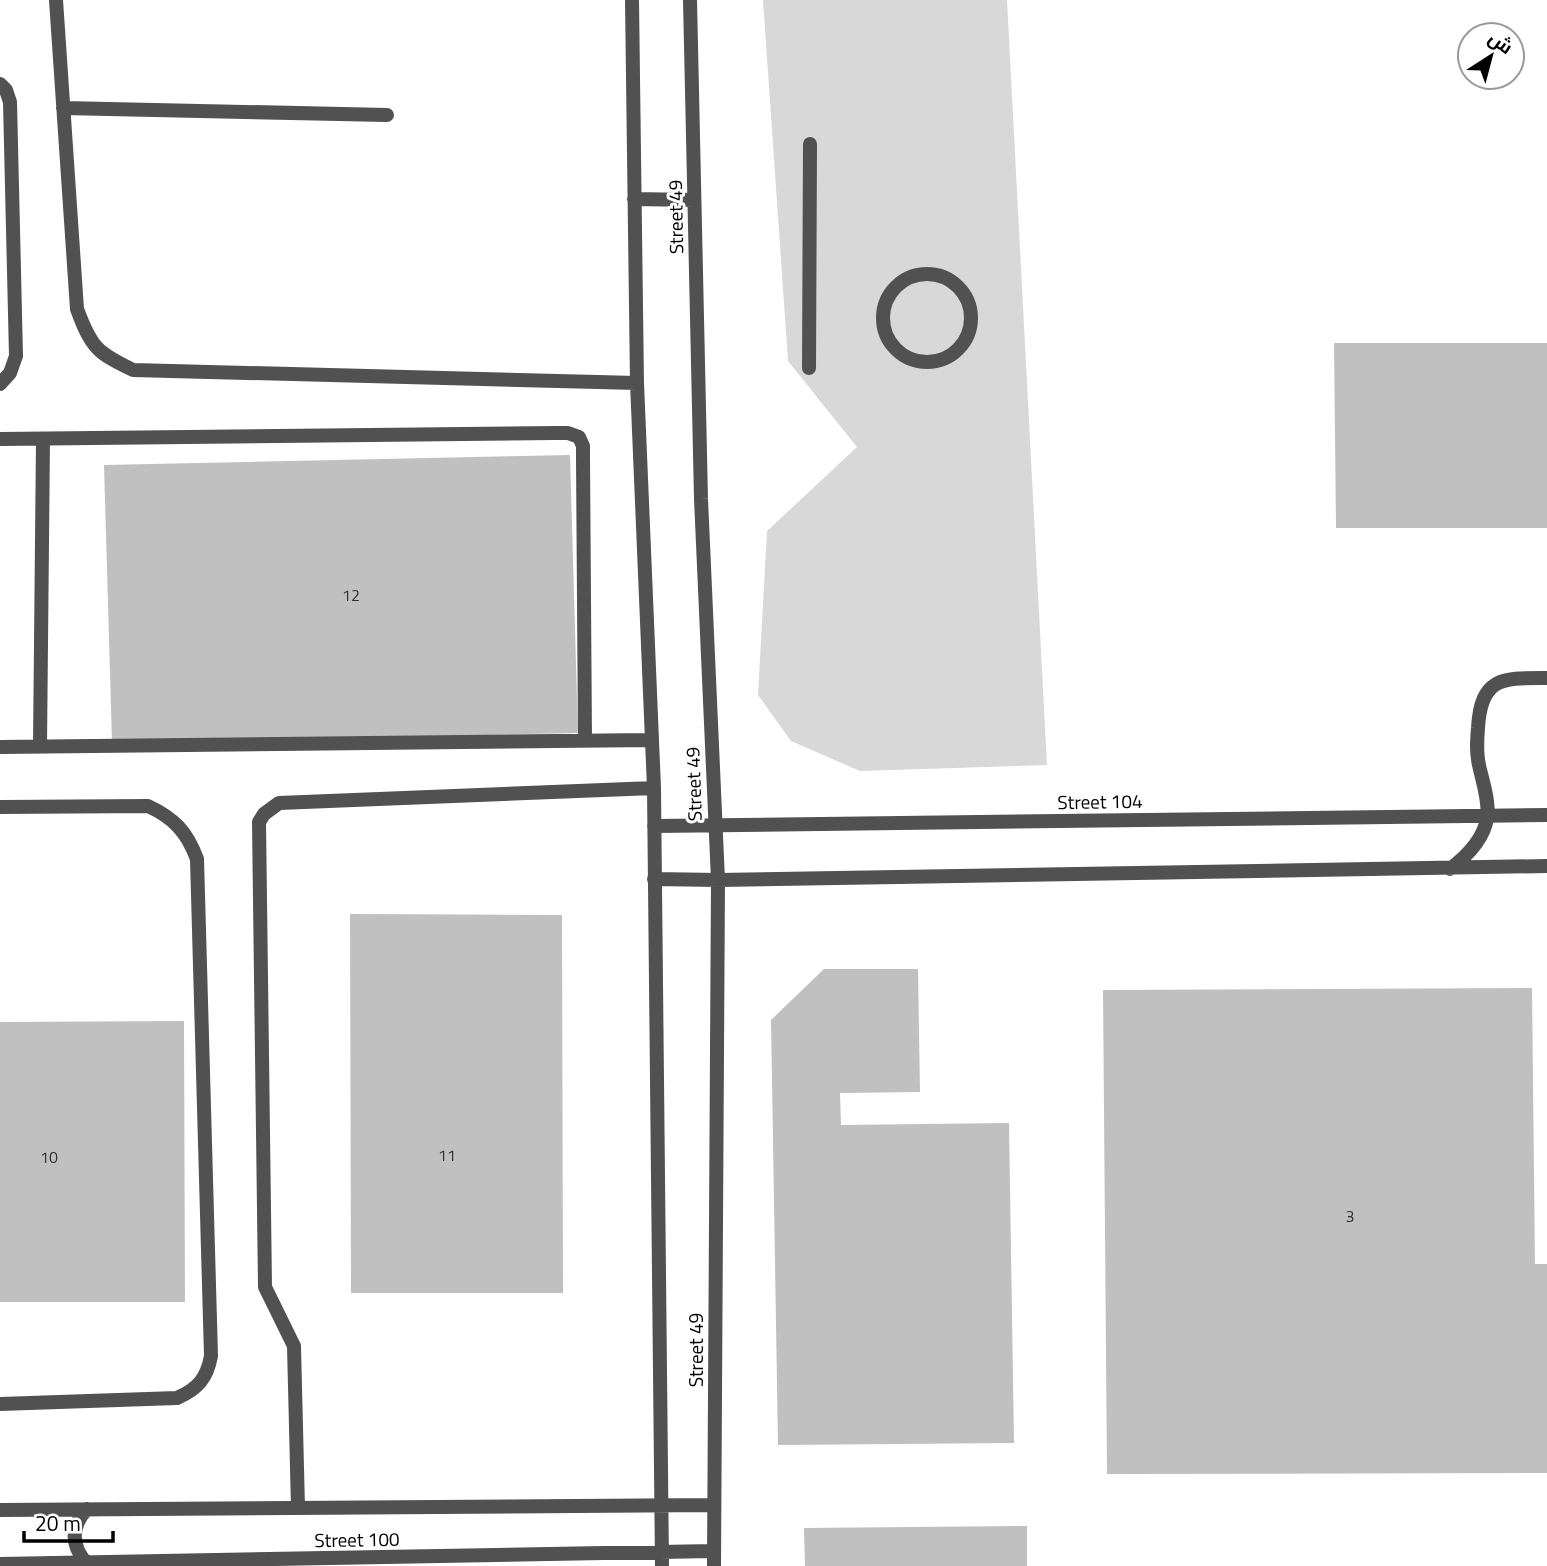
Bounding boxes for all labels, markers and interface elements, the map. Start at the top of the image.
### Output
north arrow [1456,21,1526,91]
text: ش [1483,23,1520,61]
street label: Street 49 [660,180,690,254]
house number: 12 [342,583,360,607]
street label: Street 49 [677,746,709,822]
street label: Street 104 [1057,786,1143,816]
house number: 11 [438,1143,456,1167]
house number: 10 [40,1145,58,1169]
house number: 3 [1346,1204,1354,1228]
street label: Street 49 [681,1313,710,1387]
scale bar [24,1500,114,1544]
text: 20 m [35,1507,81,1539]
street label: Street 100 [314,1524,400,1554]

